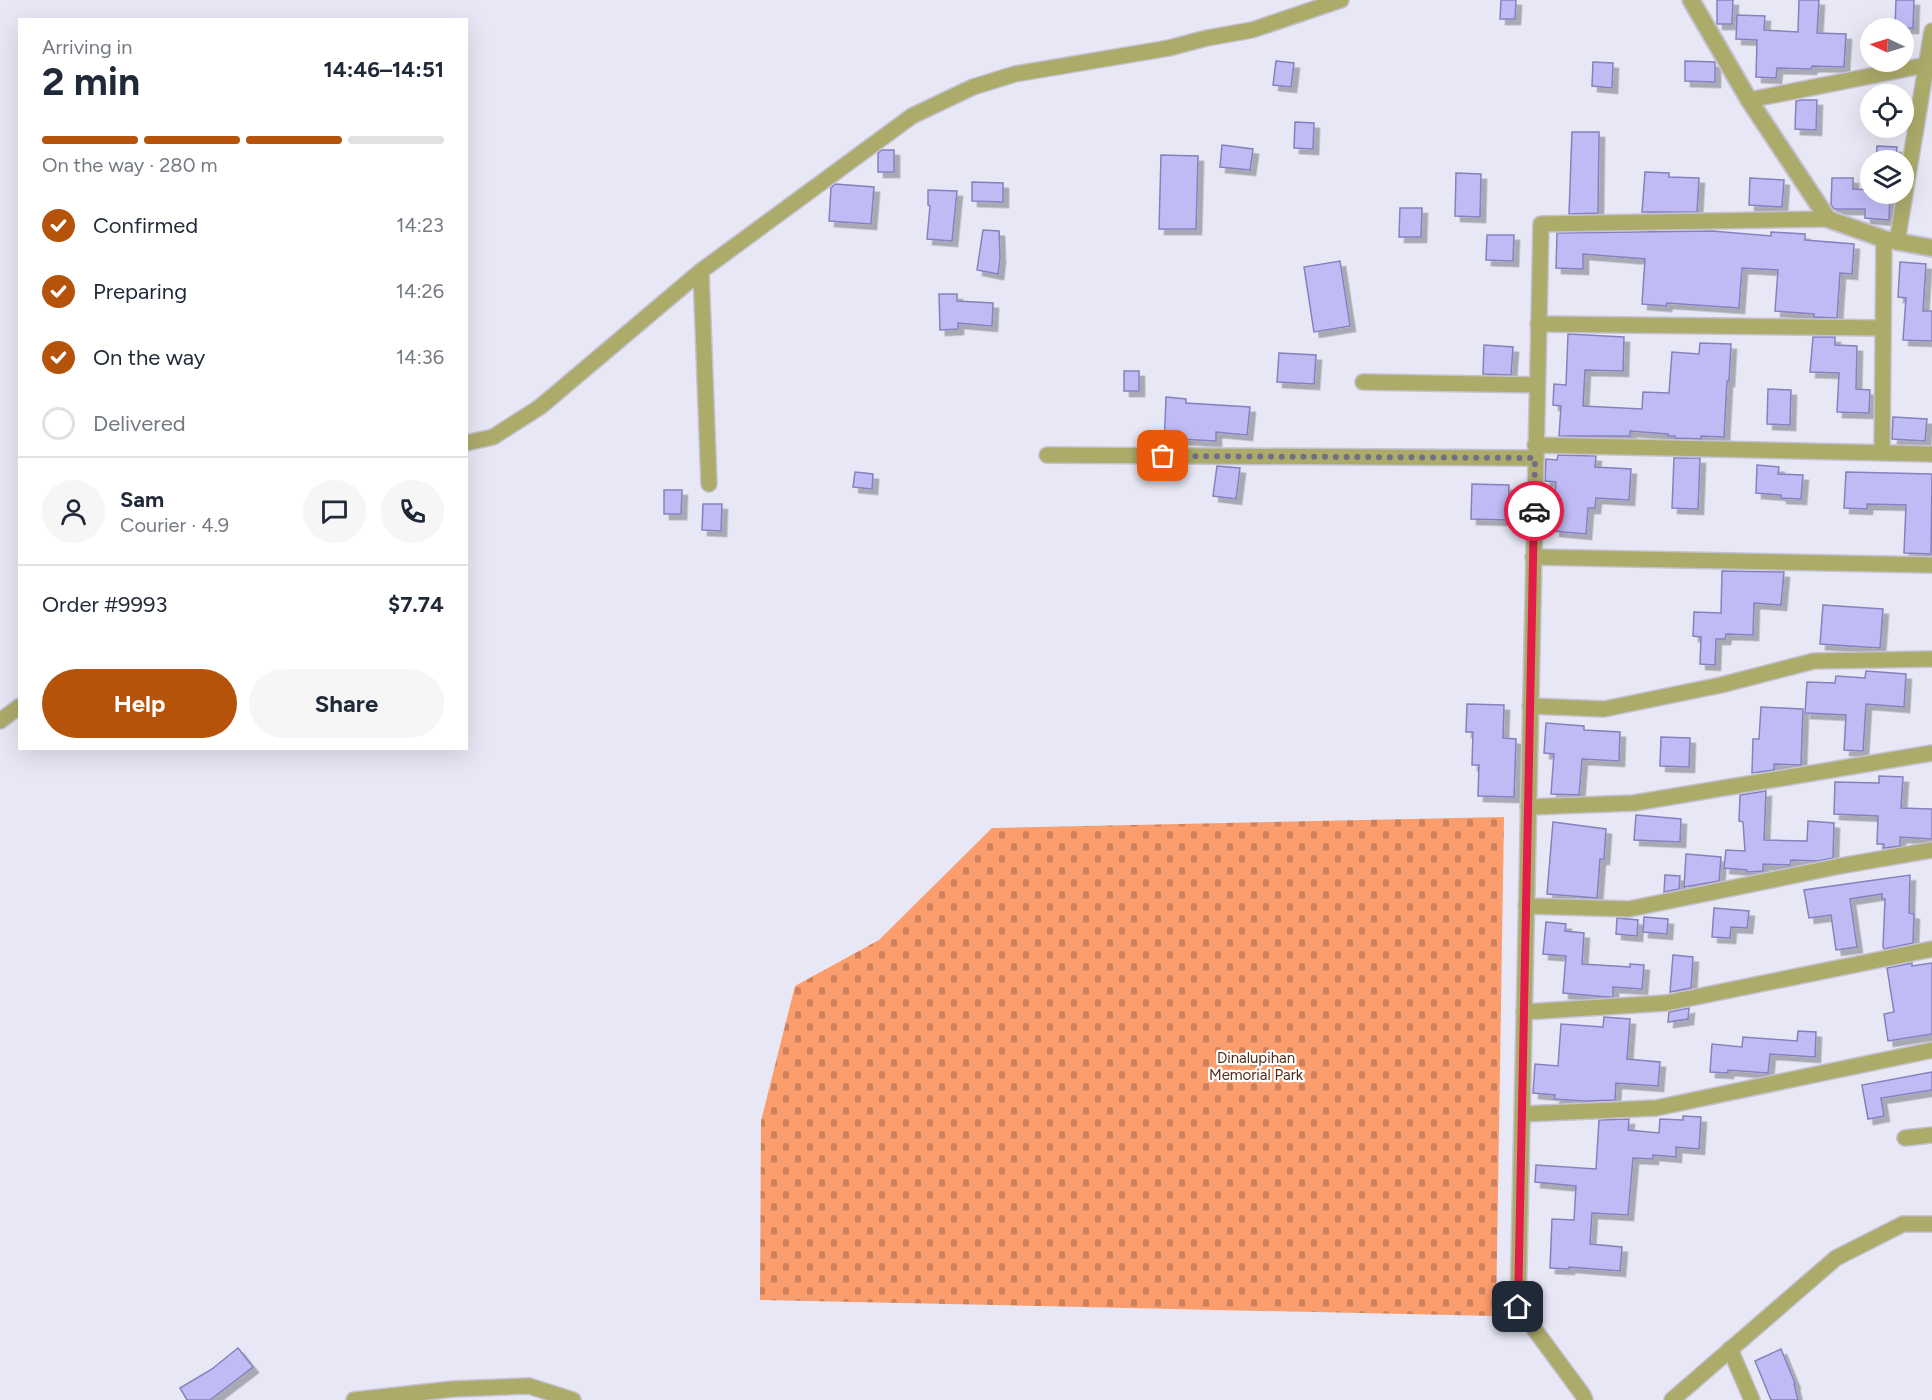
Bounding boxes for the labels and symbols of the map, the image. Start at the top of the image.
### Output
north arrow [1860,18,1914,72]
pin [1137,430,1188,481]
courier [1504,481,1564,541]
park label: Dinalupihan Memorial Park [1209,1049,1304,1084]
pin [1492,1281,1543,1332]

